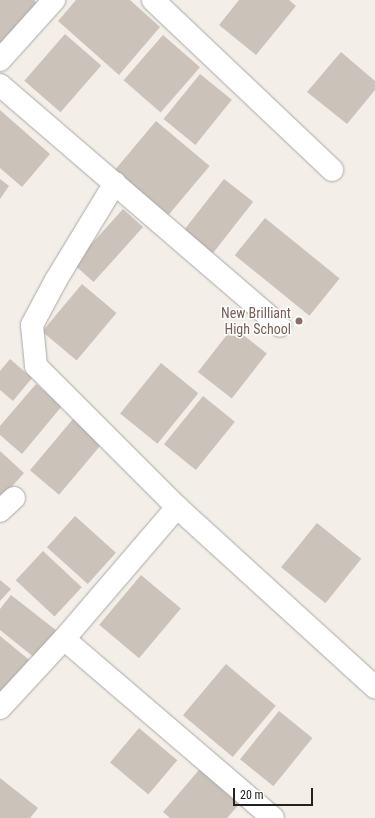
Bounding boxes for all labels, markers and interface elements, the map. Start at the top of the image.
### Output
place label: New Brilliant High School [221,305,291,338]
marker: New Brilliant High School [294,316,304,326]
scale bar [235,780,315,806]
text: 20 m [240,788,264,802]

